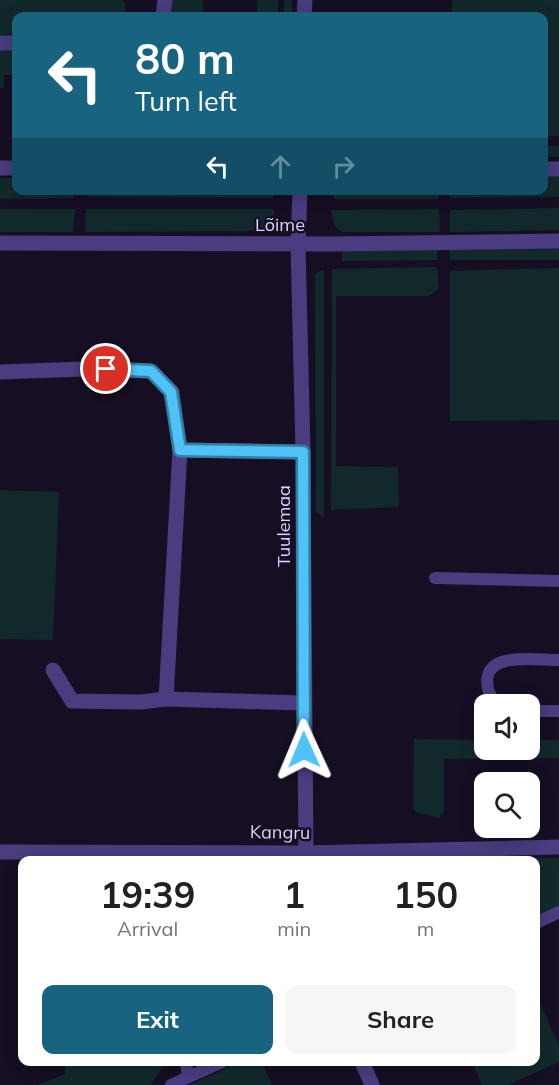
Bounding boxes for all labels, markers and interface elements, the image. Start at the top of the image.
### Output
text: 80 m [135,32,235,85]
icon: left [36,36,114,114]
text: Turn left [135,84,237,118]
icon: left [201,150,234,183]
icon: ahead [264,150,297,183]
icon: right [327,150,360,183]
street label: Lõime [255,213,305,236]
pin [80,343,131,394]
icon: arrive [89,352,122,385]
street label: Tuulemaa [272,485,295,567]
map controls [474,694,540,838]
button: sound [474,694,540,760]
position arrow [272,718,336,782]
button: search [474,772,540,838]
street label: Kangru [250,820,310,844]
text: 19:39 [100,872,195,917]
text: 1 [283,872,305,917]
text: 150 [393,872,458,917]
text: Arrival [117,916,178,941]
text: min [277,916,311,941]
text: m [417,916,434,941]
button: Exit [42,985,273,1054]
button: Share [285,985,516,1054]

